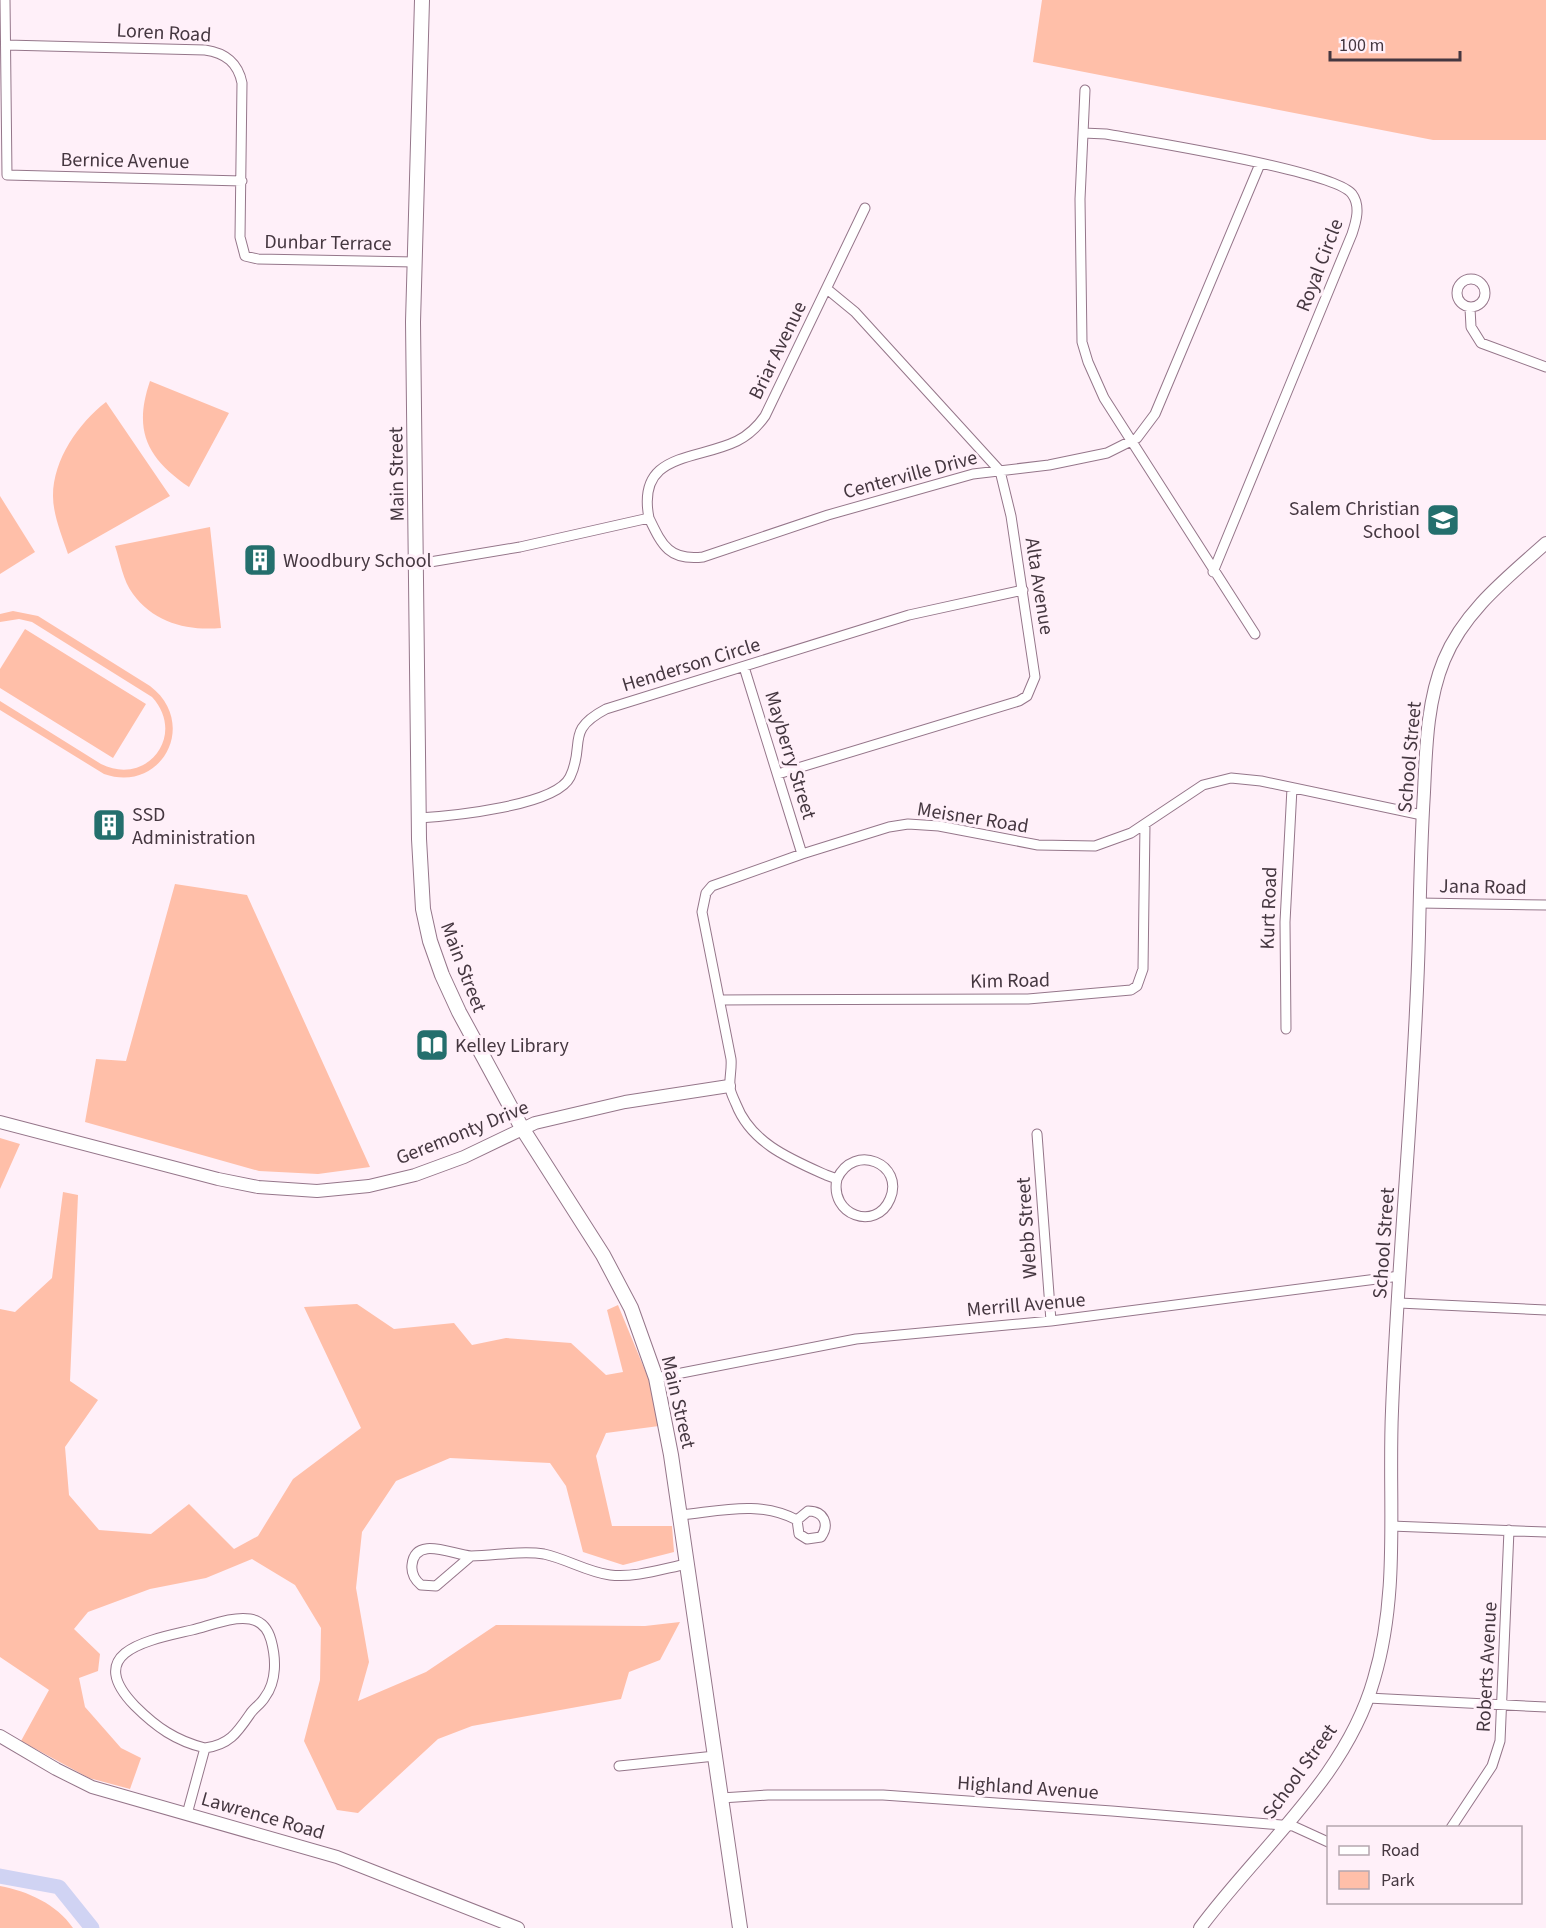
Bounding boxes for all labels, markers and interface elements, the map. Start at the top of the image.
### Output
street label: Loren Road [116,17,212,49]
scale bar [1330,24,1460,62]
text: 100 m [1339,33,1384,58]
street label: Bernice Avenue [60,146,190,176]
street label: Royal Circle [1289,215,1350,316]
street label: Dunbar Terrace [264,228,392,258]
street label: Briar Avenue [742,296,814,404]
street label: Main Street [382,426,412,522]
street label: Centerville Drive [840,444,981,506]
place label: Salem Christian School [1289,495,1420,546]
school or university icon: Salem Christian School [1425,502,1461,538]
street label: Alta Avenue [1018,536,1061,637]
building icon: Woodbury School [242,542,278,578]
place label: Woodbury School [283,547,432,575]
street label: Henderson Circle [619,631,764,699]
street label: Mayberry Street [757,688,823,823]
street label: School Street [1391,700,1429,814]
street label: Meisner Road [915,795,1031,841]
place label: SSD Administration [132,801,256,852]
building icon: SSD Administration [91,807,127,843]
street label: Kurt Road [1254,866,1284,950]
street label: Jana Road [1439,872,1527,902]
street label: Main Street [433,918,493,1017]
street label: Kim Road [970,966,1050,996]
library icon: Kelley Library [414,1027,450,1063]
place label: Kelley Library [455,1032,570,1060]
street label: Geremonty Drive [392,1094,533,1172]
street label: Webb Street [1009,1176,1045,1280]
street label: School Street [1366,1186,1402,1300]
street label: Merrill Avenue [966,1286,1087,1324]
street label: Main Street [654,1353,702,1452]
street label: Roberts Avenue [1470,1601,1504,1733]
street label: School Street [1256,1718,1344,1825]
street label: Highland Avenue [956,1769,1100,1807]
street label: Lawrence Road [198,1785,328,1847]
legend [1327,1826,1522,1904]
text: Road [1381,1838,1420,1863]
text: Park [1381,1868,1415,1893]

